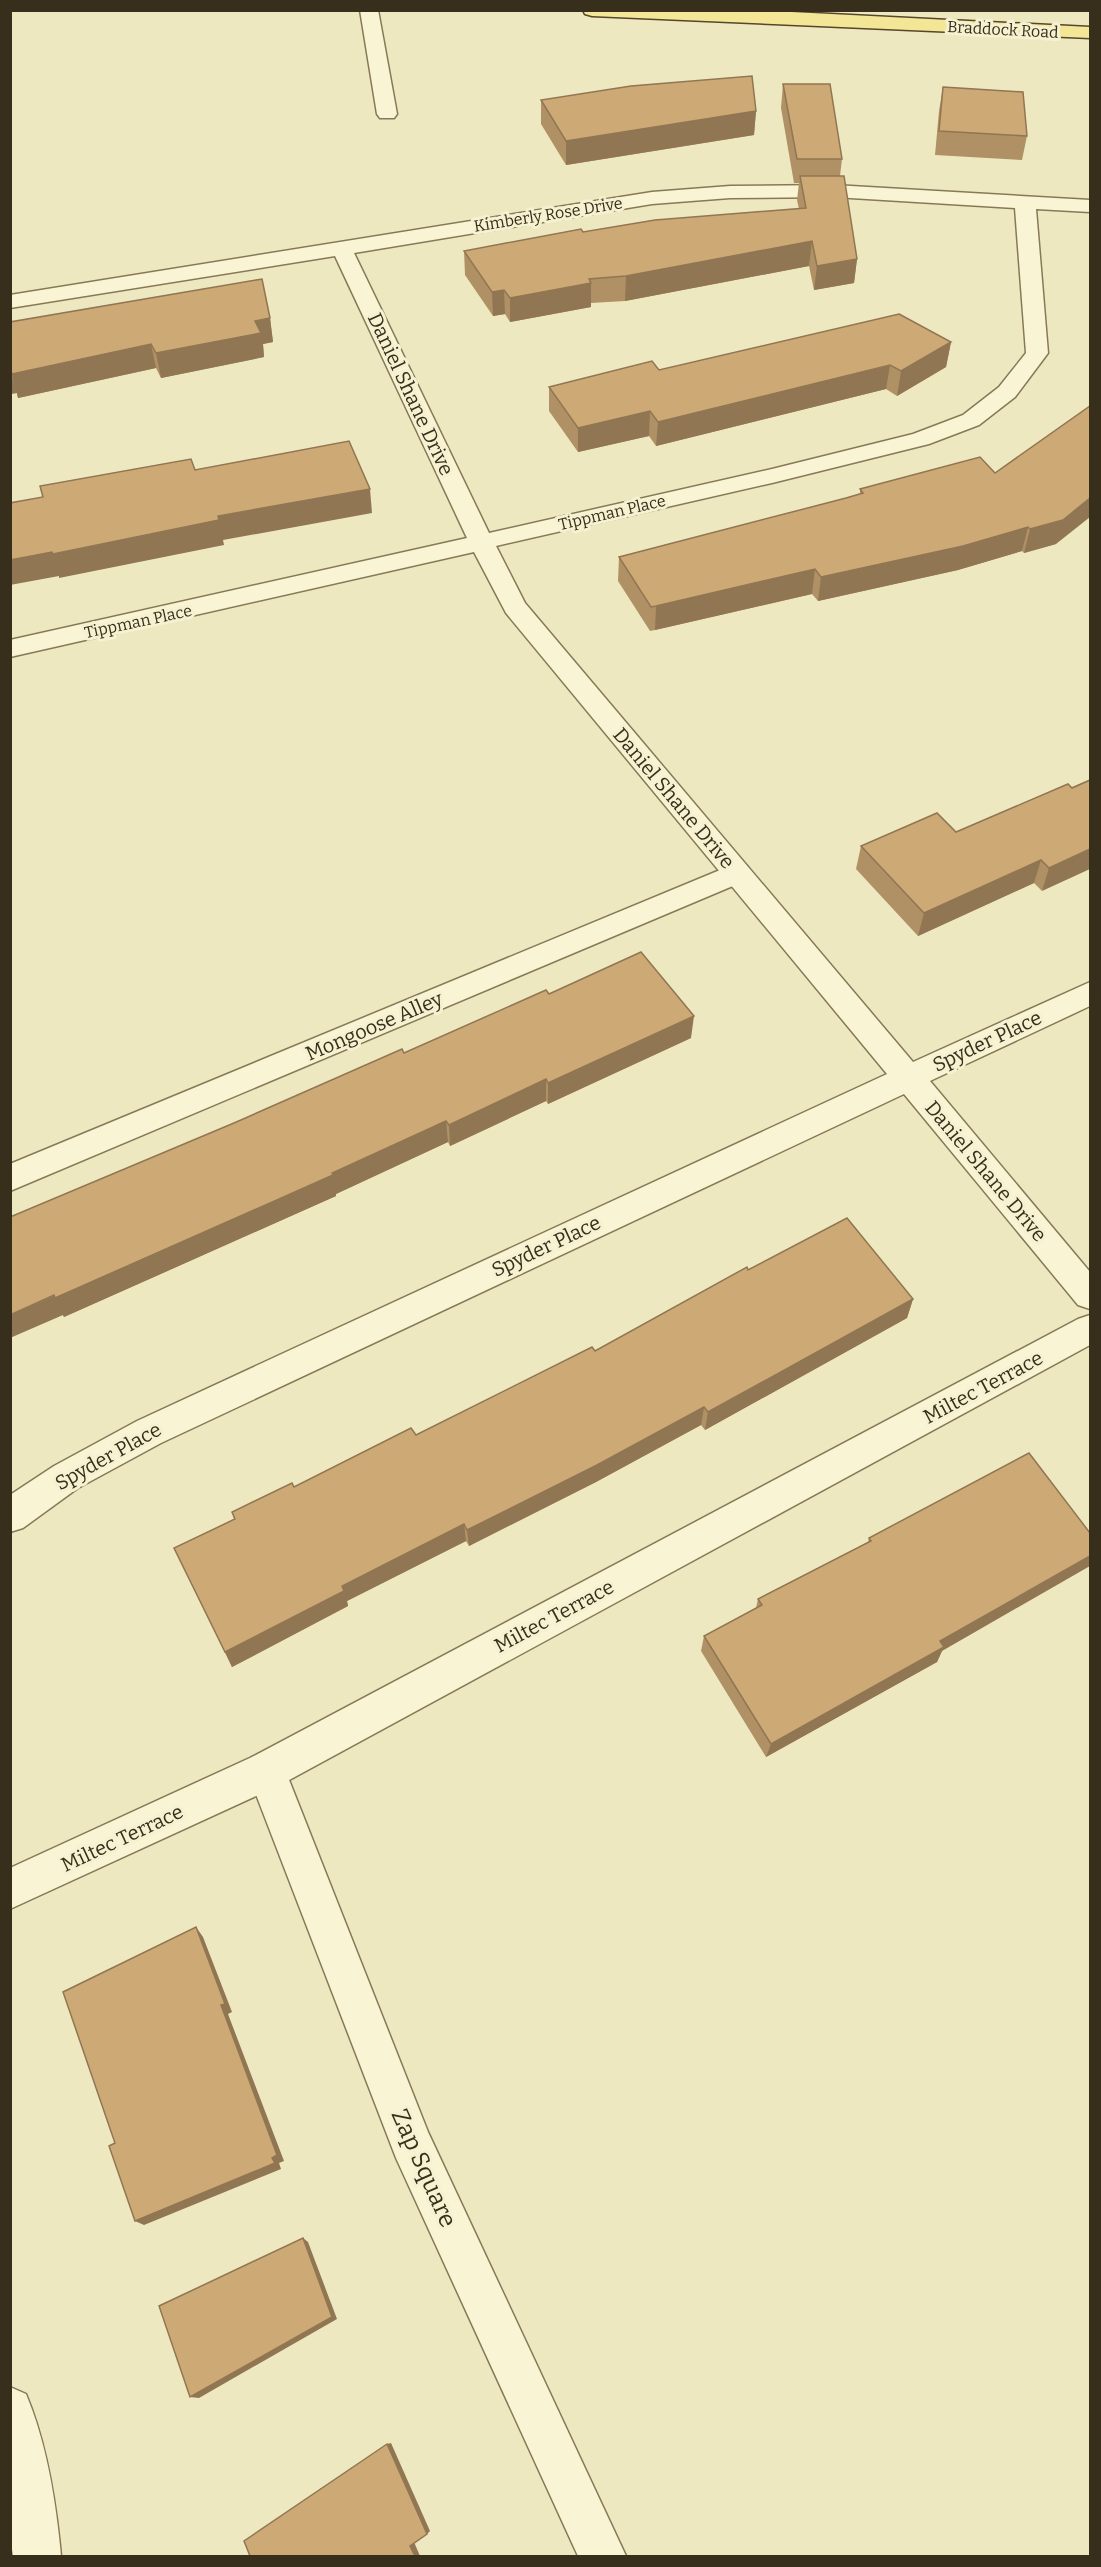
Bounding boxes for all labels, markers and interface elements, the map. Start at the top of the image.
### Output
street label: Braddock Road [947,17,1060,42]
street label: Kimberly Rose Drive [472,193,624,236]
street label: Daniel Shane Drive [363,309,459,479]
street label: Tippman Place [557,491,668,534]
street label: Tippman Place [83,601,194,642]
street label: Daniel Shane Drive [608,723,740,873]
street label: Mongoose Alley [302,986,447,1066]
street label: Spyder Place [929,1005,1045,1077]
street label: Daniel Shane Drive [920,1096,1052,1246]
street label: Spyder Place [488,1210,604,1282]
street label: Miltec Terrace [919,1345,1047,1429]
street label: Spyder Place [51,1417,165,1495]
street label: Miltec Terrace [490,1574,618,1658]
street label: Miltec Terrace [57,1799,187,1877]
street label: Zap Square [386,2105,462,2231]

